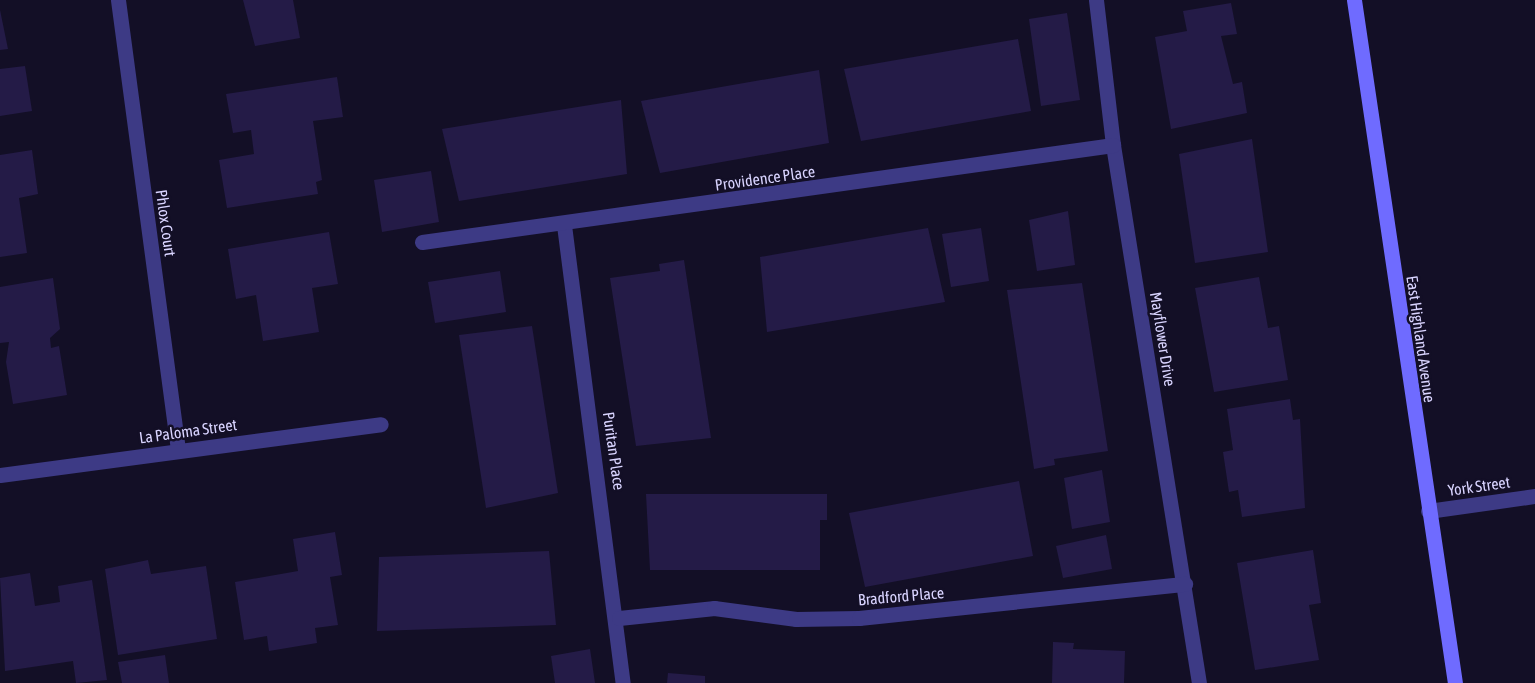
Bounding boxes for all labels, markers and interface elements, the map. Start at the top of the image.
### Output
street label: Providence Place [714,161,816,195]
street label: Phlox Court [152,188,180,258]
street label: East Highland Avenue [1403,274,1439,404]
street label: Mayflower Drive [1146,290,1180,388]
street label: Puritan Place [599,411,629,491]
street label: La Paloma Street [138,415,238,447]
street label: York Street [1447,472,1511,500]
street label: Bradford Place [857,583,945,609]

